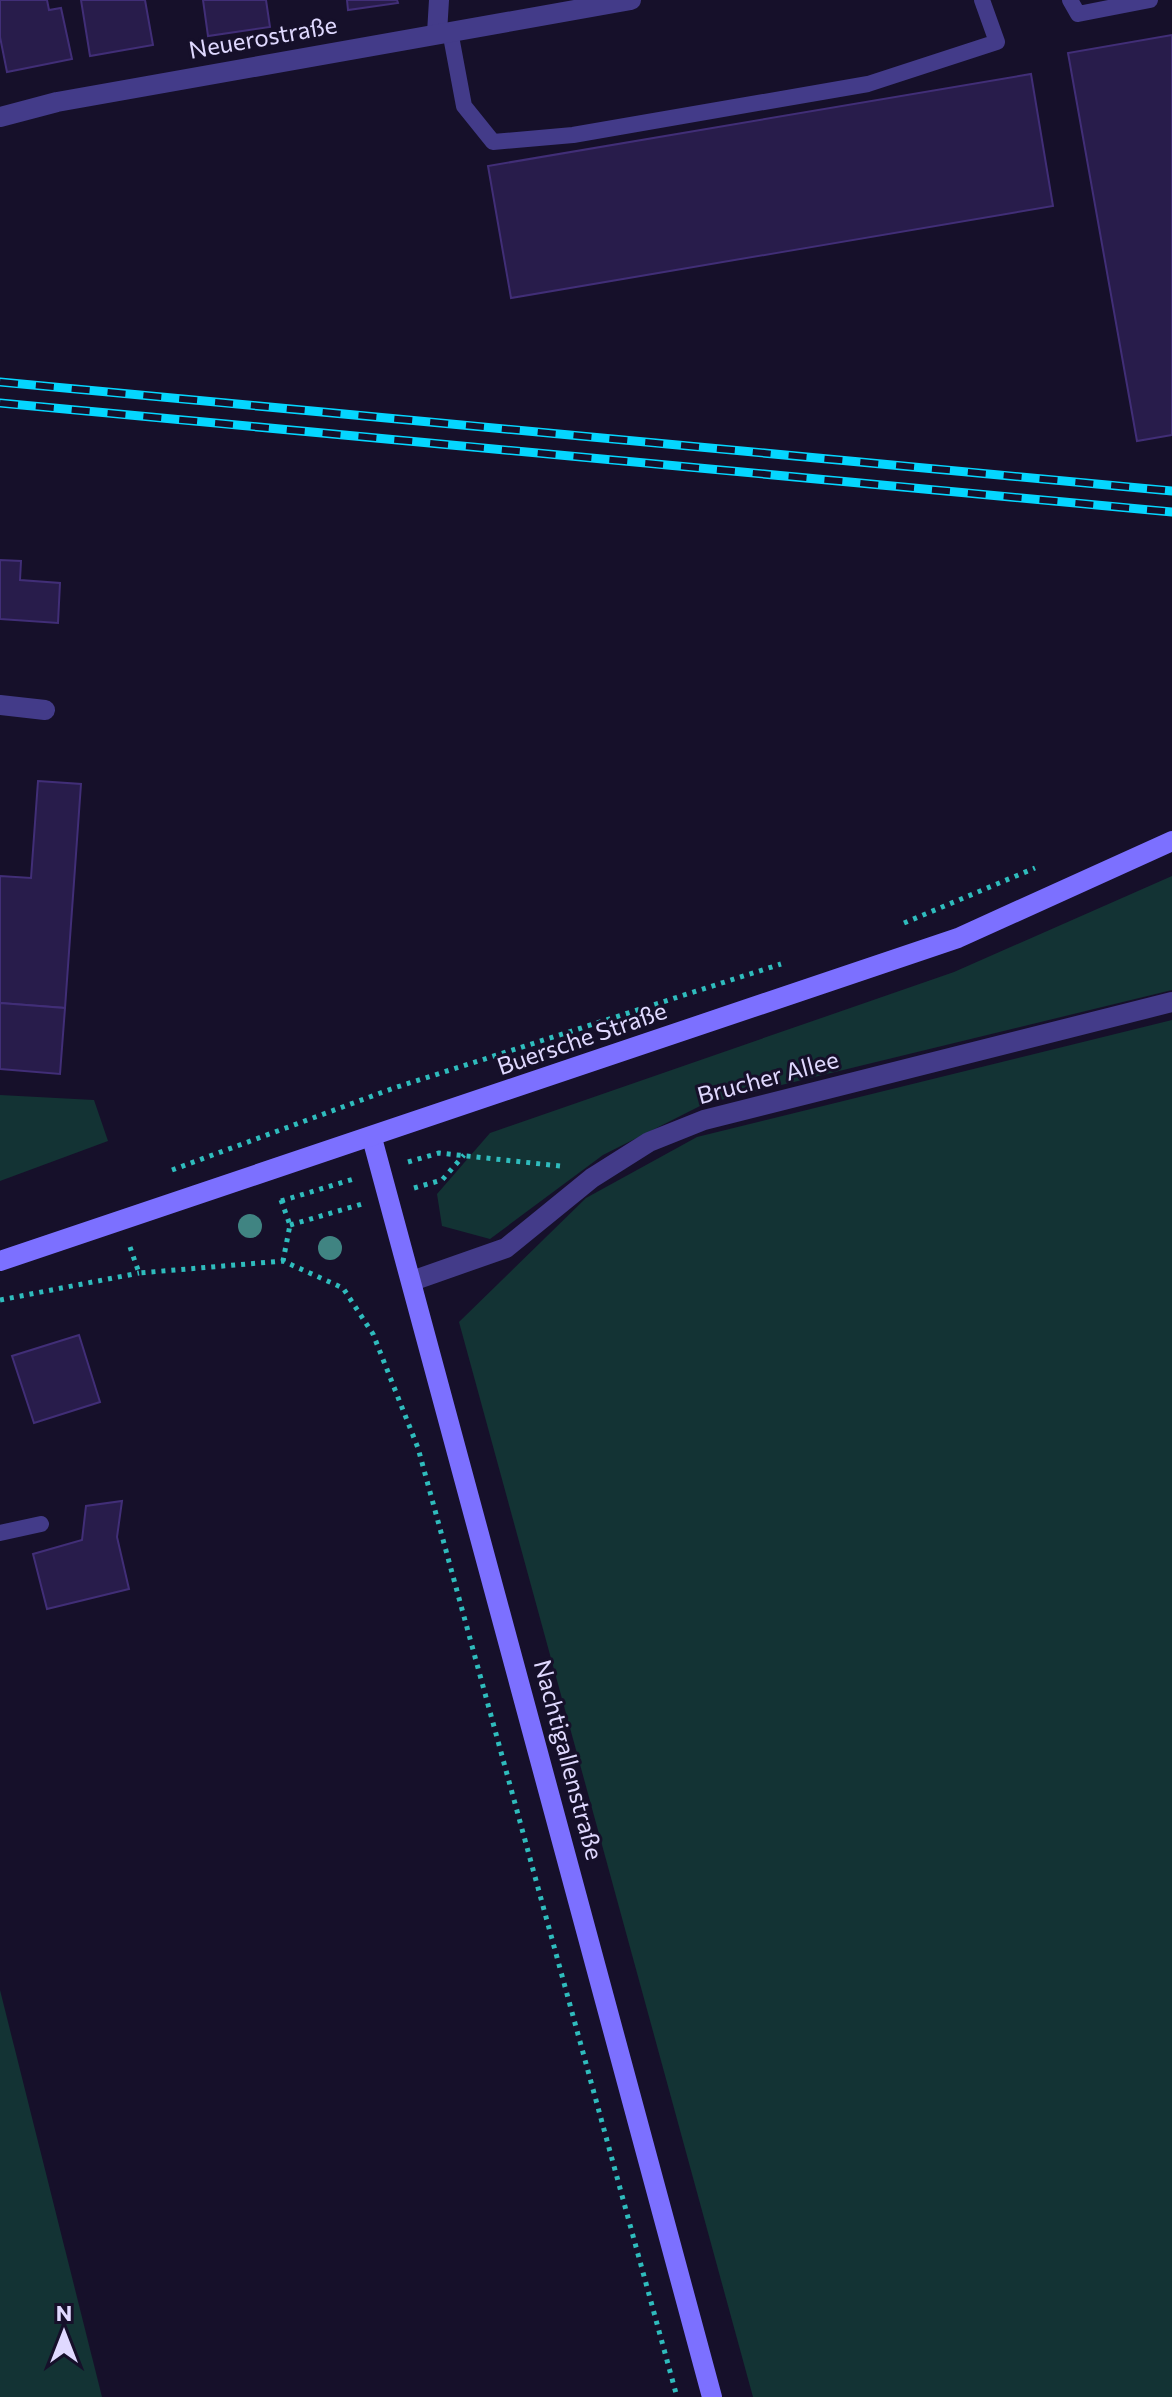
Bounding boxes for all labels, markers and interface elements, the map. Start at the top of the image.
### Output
street label: Neuerostraße [186,9,339,64]
street label: Buersche Straße [493,995,670,1080]
street label: Brucher Allee [694,1044,841,1109]
street label: Nachtigallenstraße [529,1656,610,1863]
north arrow [24,2293,104,2373]
text: N [56,2299,72,2326]

